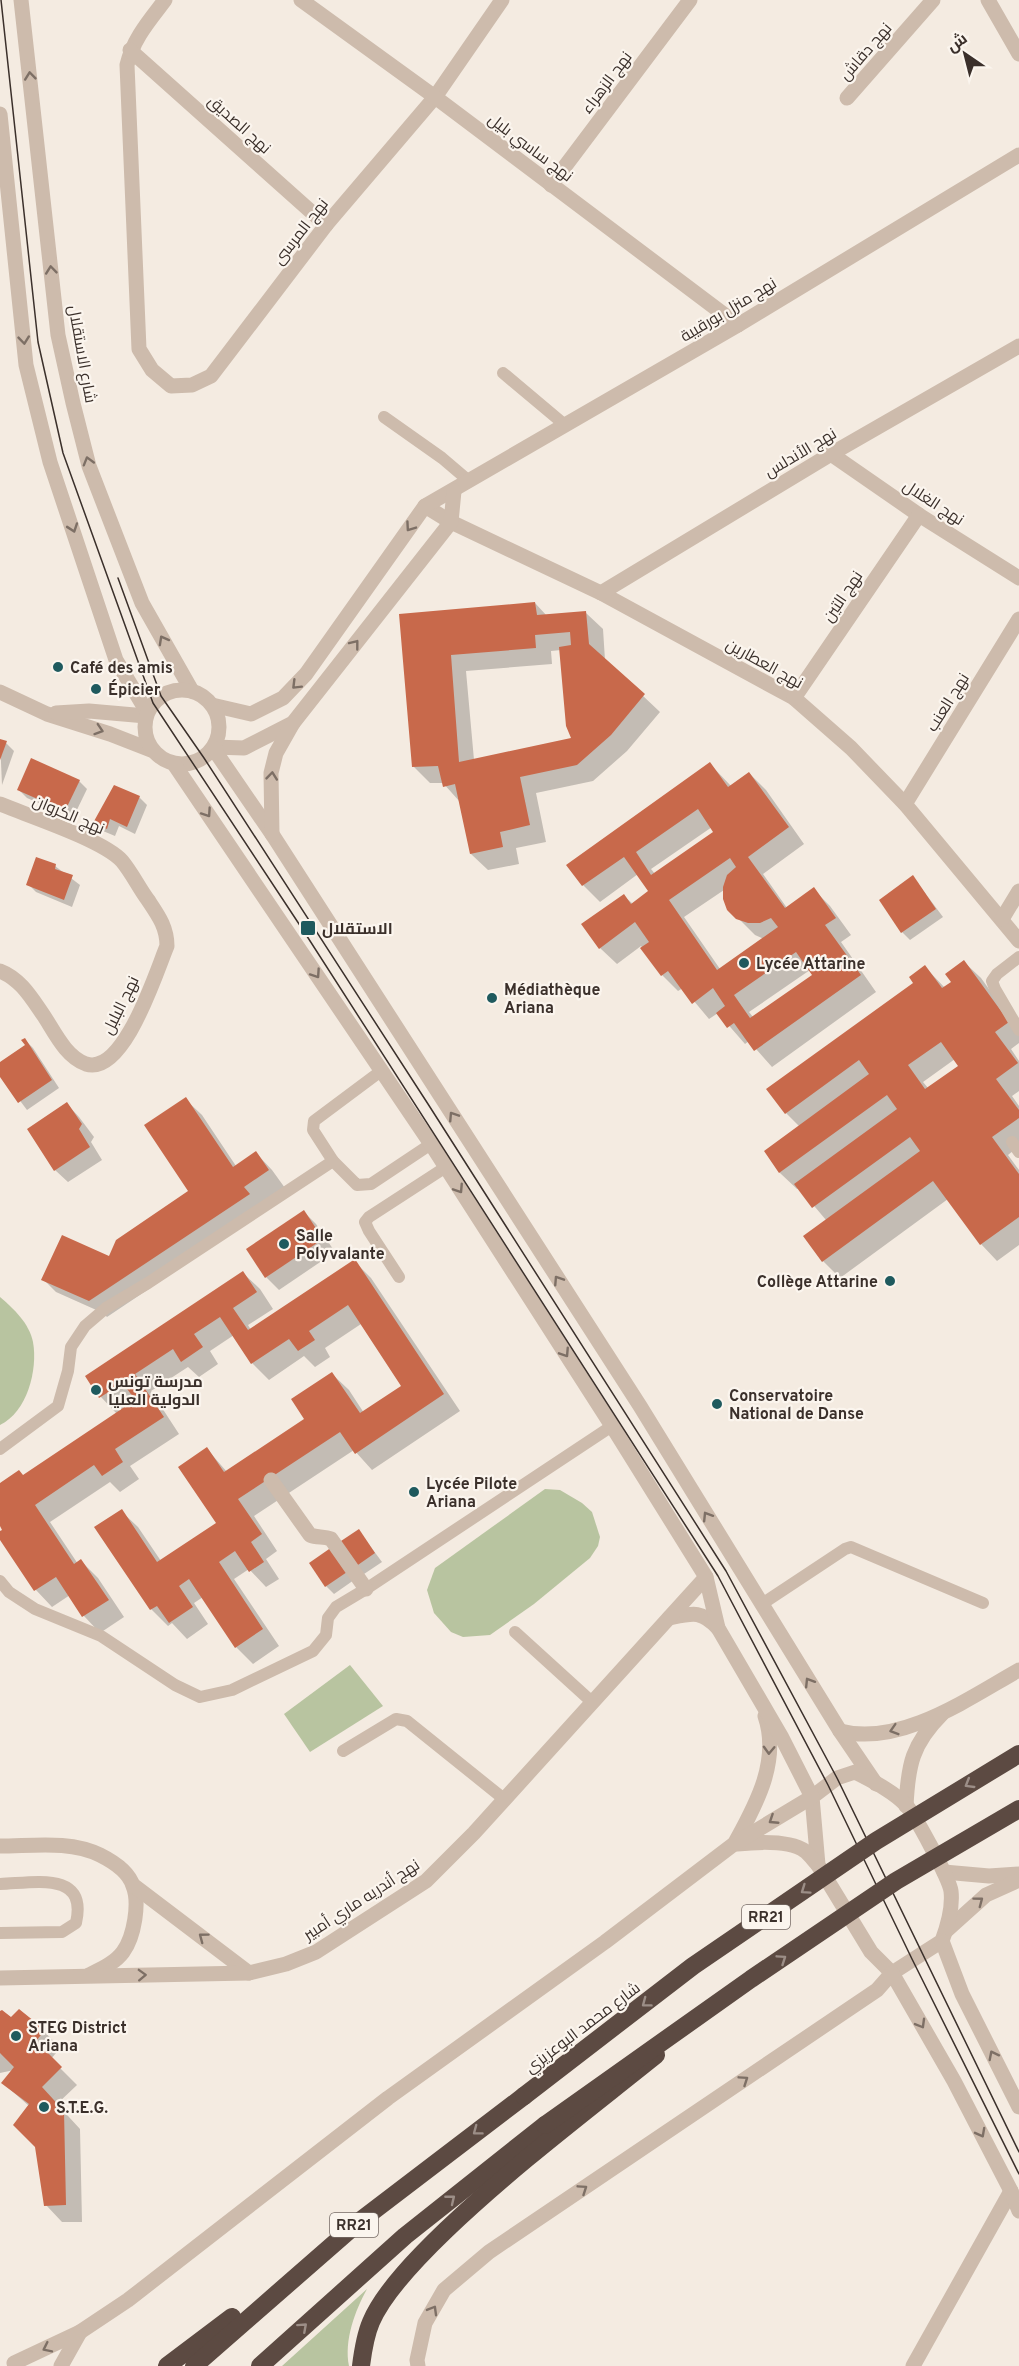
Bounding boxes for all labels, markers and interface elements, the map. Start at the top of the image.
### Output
street label: نهج دقاش [836,19,897,85]
north arrow [935,24,995,84]
text: ش [943,29,972,57]
street label: نهج الزهراء [578,48,637,118]
one-way arrow [24,71,37,80]
street label: نهج الصديق [203,92,274,159]
street label: نهج ساسي بليل [483,110,576,188]
street label: نهج المرسى [269,195,334,269]
one-way arrow [45,265,58,274]
street label: نهج منزل بورقيبة [677,274,781,347]
street label: شارع الاستقلال [63,304,99,405]
one-way arrow [17,335,30,344]
street label: نهج الأندلس [761,424,841,483]
one-way arrow [82,456,95,466]
street label: نهج الغلال [899,477,967,531]
one-way arrow [406,521,417,532]
one-way arrow [66,522,79,533]
street label: نهج التين [819,568,868,627]
street label: نهج العطارين [722,635,806,694]
one-way arrow [159,636,170,646]
one-way arrow [348,640,359,651]
place label: Café des amis [70,659,173,679]
marker: Café des amis [51,660,65,674]
street label: نهج العنب [923,670,974,736]
one-way arrow [292,677,303,688]
place label: Épicier [108,679,161,701]
marker: Épicier [89,682,103,696]
one-way arrow [93,723,104,736]
one-way arrow [265,771,277,781]
street label: نهج الكروان [29,792,107,840]
one-way arrow [200,806,211,817]
marker: الاستقلال [299,919,317,937]
place label: الاستقلال [322,920,393,940]
place label: Lycée Attarine [756,955,866,975]
marker: Lycée Attarine [737,956,751,970]
one-way arrow [309,968,320,979]
street label: نهج البلبل [99,973,145,1039]
place label: Médiathèque Ariana [504,981,600,1019]
marker: Médiathèque Ariana [485,991,499,1005]
one-way arrow [448,1112,460,1122]
one-way arrow [452,1183,464,1193]
place label: Salle Polyvalante [296,1227,385,1265]
marker: Salle Polyvalante [277,1237,291,1251]
place label: Collège Attarine [757,1273,878,1293]
marker: Collège Attarine [883,1274,897,1288]
one-way arrow [554,1276,566,1286]
one-way arrow [558,1346,569,1357]
place label: مدرسة تونس الدولية العليا [108,1373,203,1411]
marker: مدرسة تونس الدولية العليا [89,1383,103,1397]
place label: Conservatoire National de Danse [729,1387,864,1425]
marker: Conservatoire National de Danse [710,1397,724,1411]
place label: Lycée Pilote Ariana [426,1475,517,1513]
marker: Lycée Pilote Ariana [407,1485,421,1499]
one-way arrow [703,1512,715,1522]
one-way arrow [805,1678,817,1688]
one-way arrow [889,1723,900,1735]
one-way arrow [762,1746,775,1755]
one-way arrow [965,1777,975,1789]
one-way arrow [768,1812,779,1823]
street label: نهج أندريه ماري أمبير [299,1855,425,1948]
one-way arrow [801,1883,812,1894]
one-way arrow [972,1897,983,1908]
road number: RR21 [742,1905,790,1929]
one-way arrow [198,1934,209,1945]
one-way arrow [775,1955,786,1966]
one-way arrow [138,1969,147,1982]
street label: شارع محمد البوعزيزي [522,1979,646,2080]
one-way arrow [642,1995,653,2006]
one-way arrow [913,2018,925,2028]
place label: STEG District Ariana [28,2019,127,2057]
marker: STEG District Ariana [9,2029,23,2043]
one-way arrow [989,2050,1000,2061]
one-way arrow [738,2076,749,2087]
place label: S.T.E.G. [56,2099,108,2119]
marker: S.T.E.G. [37,2100,51,2114]
one-way arrow [473,2124,484,2135]
one-way arrow [974,2127,985,2137]
one-way arrow [576,2185,587,2196]
one-way arrow [444,2196,455,2207]
road number: RR21 [330,2213,378,2237]
one-way arrow [425,2306,437,2317]
one-way arrow [297,2323,307,2334]
one-way arrow [42,2340,53,2352]

